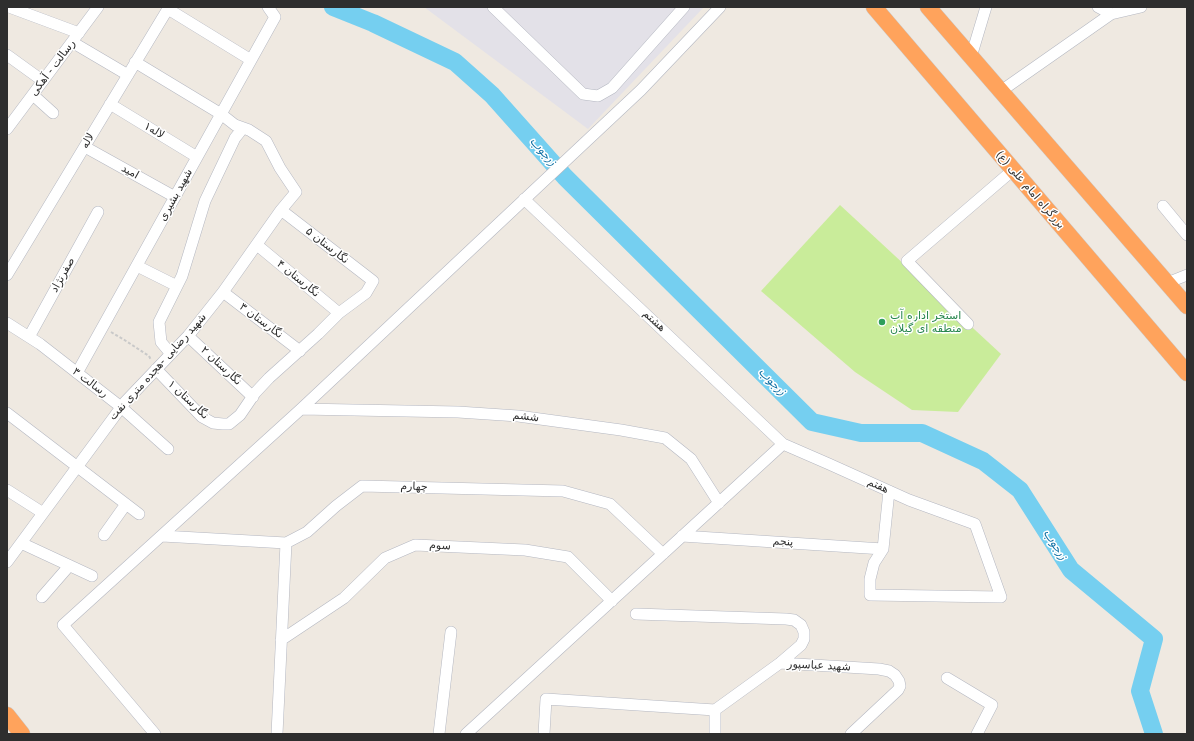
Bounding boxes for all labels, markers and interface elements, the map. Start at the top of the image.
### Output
street label: رسالت - آهکی [28,37,78,99]
street label: لاله۱ [141,120,167,142]
street label: لاله [78,131,98,151]
water label: زرجوب [527,135,559,169]
street label: بزرگراه امام علی (ع) [993,148,1067,232]
street label: امید [119,162,141,182]
street label: شهید بشیری [156,167,196,223]
street label: نگارستان ۵ [303,225,351,267]
street label: صفرنژاد [48,255,78,295]
street label: نگارستان ۴ [274,258,322,300]
street label: نگارستان ۳ [237,300,285,342]
street label: هشتم [640,307,668,335]
place label: استخر اداره آب منطقه ای گیلان [890,309,962,335]
street label: شهید رضایی -هجده متری نفت [106,311,210,423]
marker: استخر اداره آب منطقه ای گیلان [877,317,887,327]
street label: نگارستان ۲ [198,344,244,388]
street label: رسالت ۳ [69,365,111,401]
water label: زرجوب [755,365,789,399]
street label: نگارستان ۱ [165,378,211,422]
street label: ششم [512,409,540,425]
street label: هفتم [865,475,891,497]
street label: چهارم [400,480,428,494]
water label: زرجوب [1040,527,1070,563]
street label: پنجم [772,535,794,549]
street label: سوم [429,539,451,553]
street label: شهید عباسپور [787,658,851,674]

